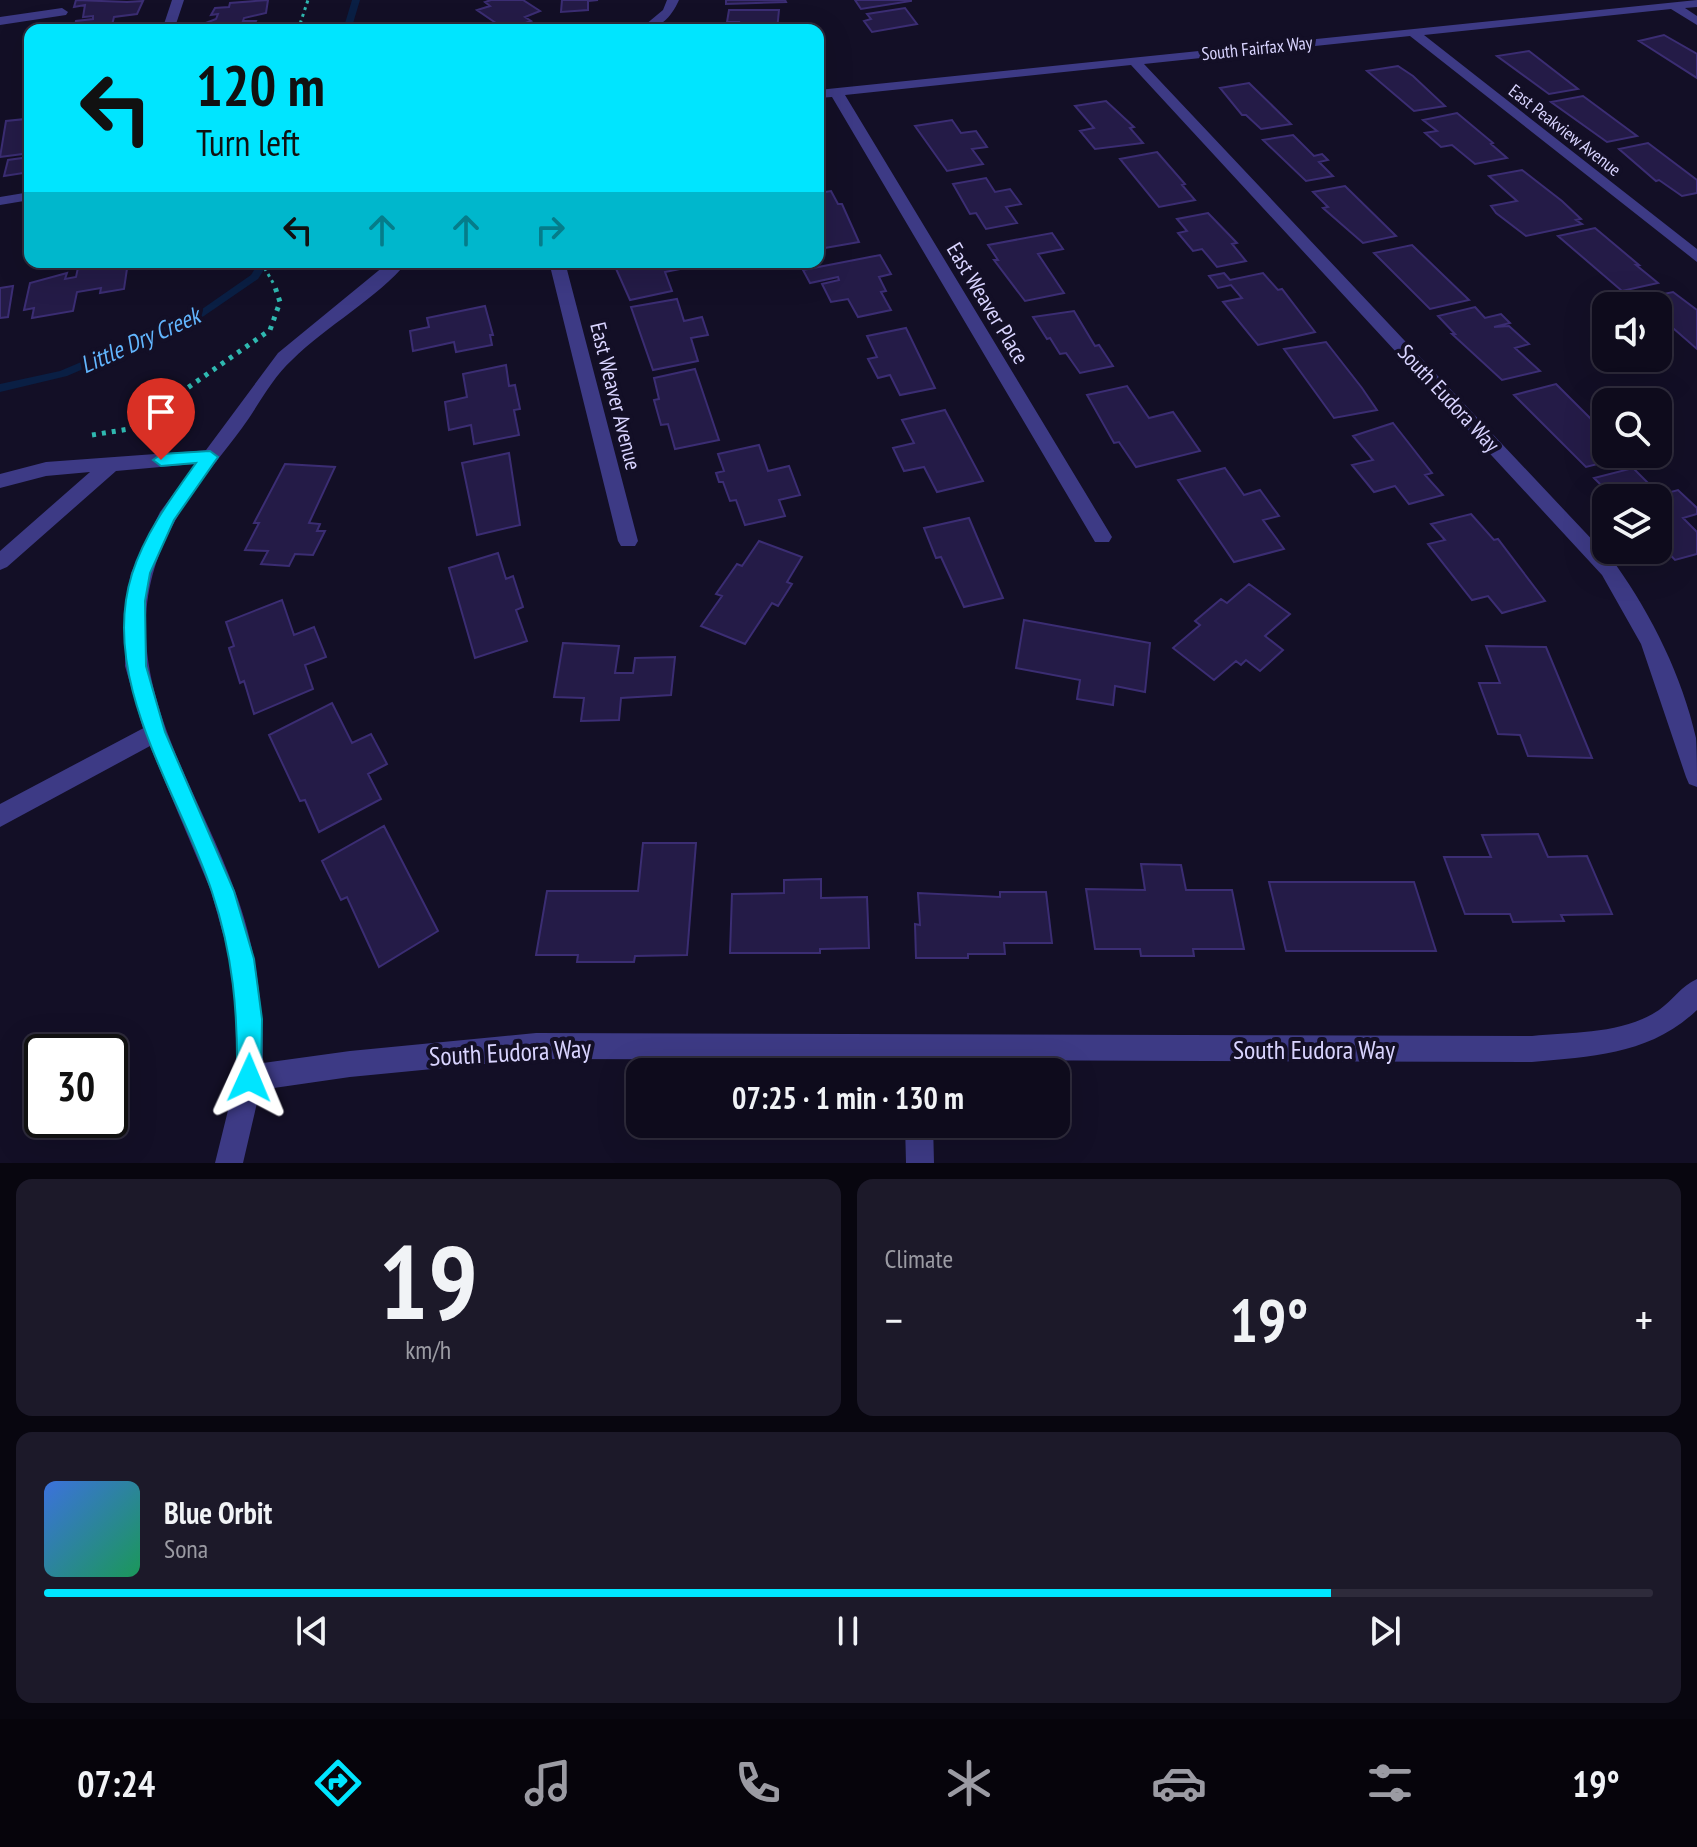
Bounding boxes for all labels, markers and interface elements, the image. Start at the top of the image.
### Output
street label: South Fairfax Way [1200,31,1314,65]
text: 120 m [196,49,325,121]
icon: left [64,56,168,160]
street label: East Peakview Avenue [1504,79,1626,181]
text: Turn left [196,119,300,166]
icon: left [276,208,320,252]
icon: ahead [360,208,404,252]
icon: ahead [444,208,488,252]
icon: right [528,208,572,252]
street label: East Weaver Place [941,237,1035,369]
map controls [1592,292,1672,564]
button: sound [1592,292,1672,372]
water label: Little Dry Creek [75,299,207,380]
street label: East Weaver Avenue [584,319,648,473]
street label: South Eudora Way [1392,338,1506,458]
pin [127,378,195,460]
button: search [1592,388,1672,468]
icon: arrive [139,390,183,434]
button: layers [1592,484,1672,564]
street label: South Eudora Way [428,1031,592,1073]
street label: South Eudora Way [1233,1033,1395,1066]
speed limit sign: 30 [24,1034,128,1138]
position arrow [207,1036,291,1120]
text: 07:25 · 1 min · 130 m [732,1078,964,1117]
text: 19 [379,1213,478,1348]
text: Climate [885,1242,953,1275]
text: 19° [1229,1281,1308,1359]
text: − [885,1291,903,1348]
text: + [1635,1291,1653,1348]
text: km/h [405,1333,451,1366]
text: Blue Orbit [164,1493,272,1532]
text: Sona [164,1532,208,1565]
icon: previous [290,1609,334,1653]
icon: pause [826,1609,870,1653]
icon: next [1363,1609,1407,1653]
icon: directions [310,1755,366,1811]
icon: music [520,1755,576,1811]
icon: phone [730,1755,786,1811]
icon: climate [941,1755,997,1811]
icon: car [1151,1755,1207,1811]
icon: filters [1362,1755,1418,1811]
text: 07:24 [77,1760,155,1807]
text: 19° [1572,1760,1620,1807]

